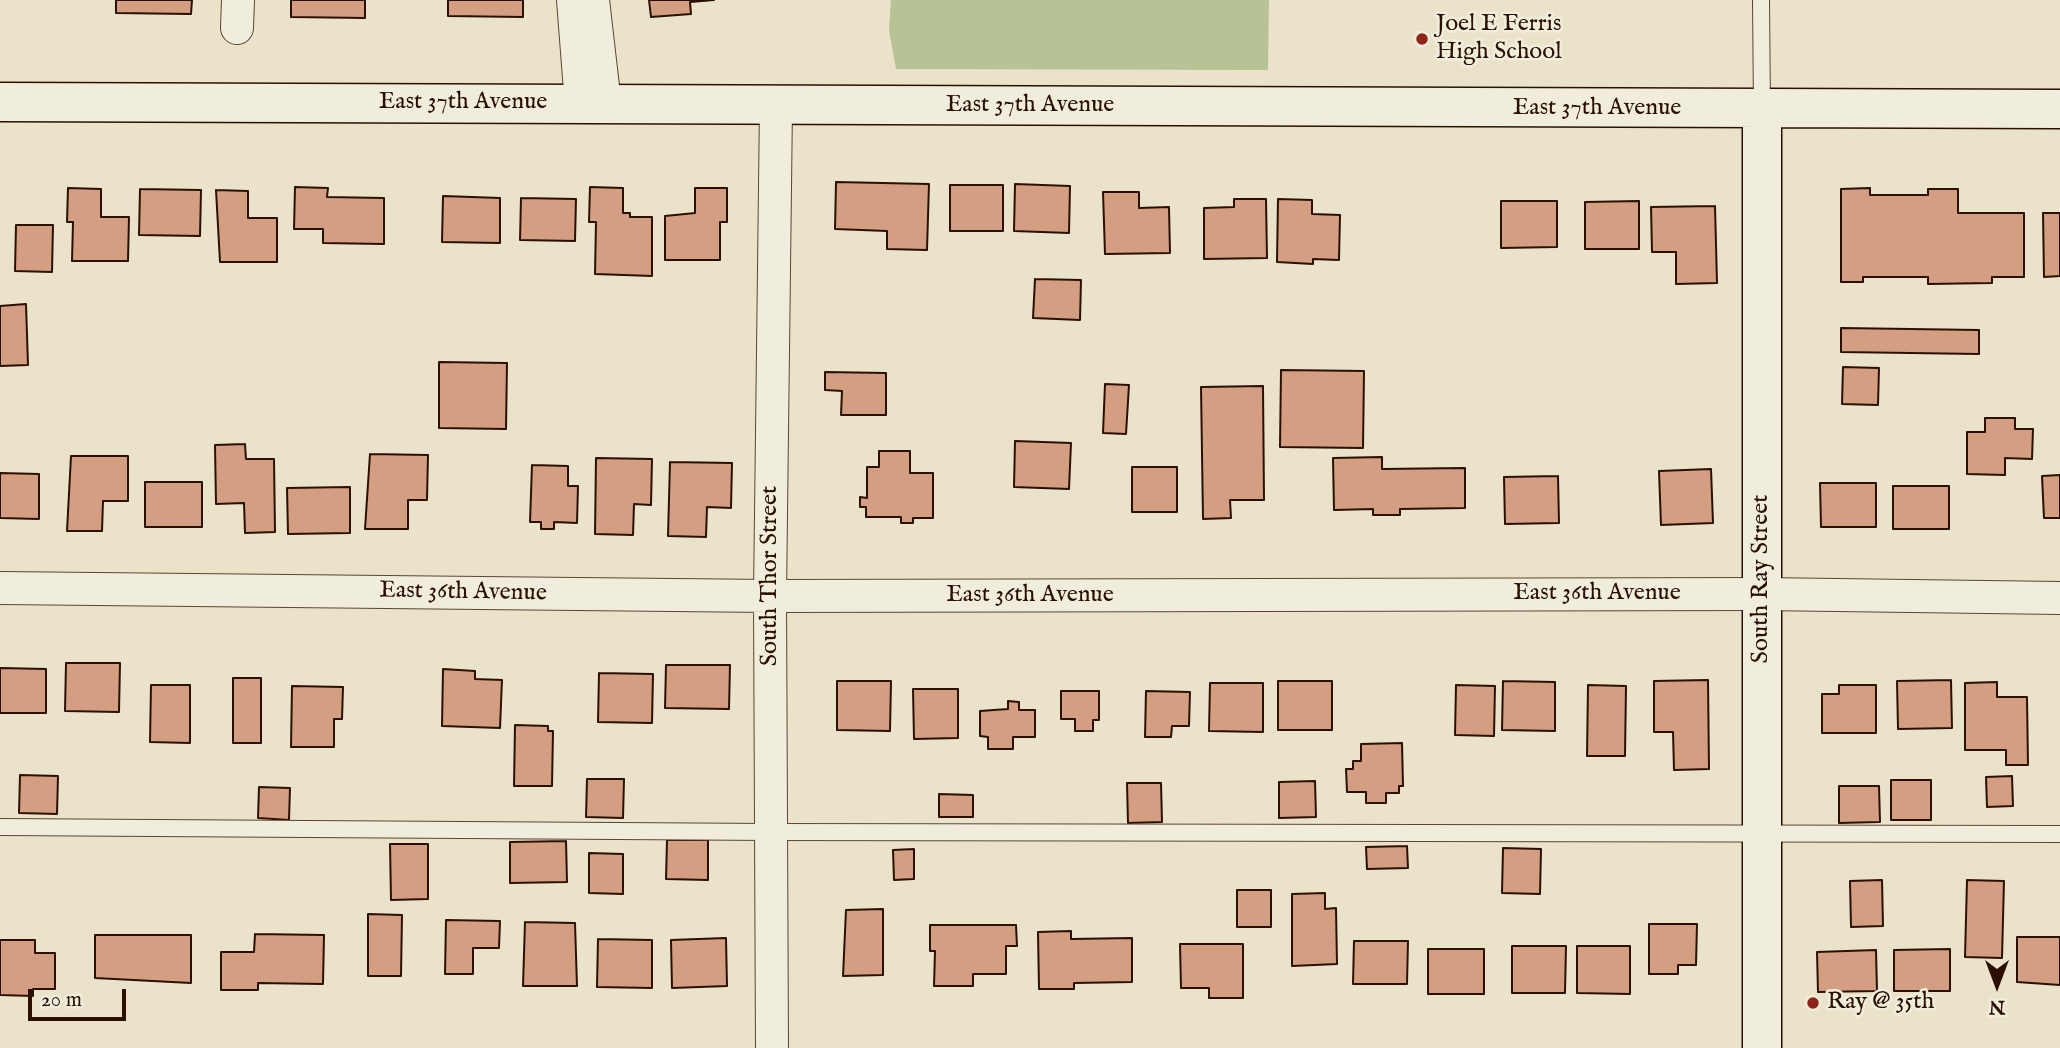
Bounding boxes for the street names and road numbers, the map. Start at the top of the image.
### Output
street label: East 37th Avenue [379,89,547,117]
street label: East 37th Avenue [946,92,1114,120]
street label: East 37th Avenue [1513,95,1681,123]
street label: South Thor Street [757,486,785,666]
street label: South Ray Street [1748,495,1776,663]
street label: East 36th Avenue [379,577,547,609]
street label: East 36th Avenue [1513,580,1681,608]
street label: East 36th Avenue [946,582,1114,610]

